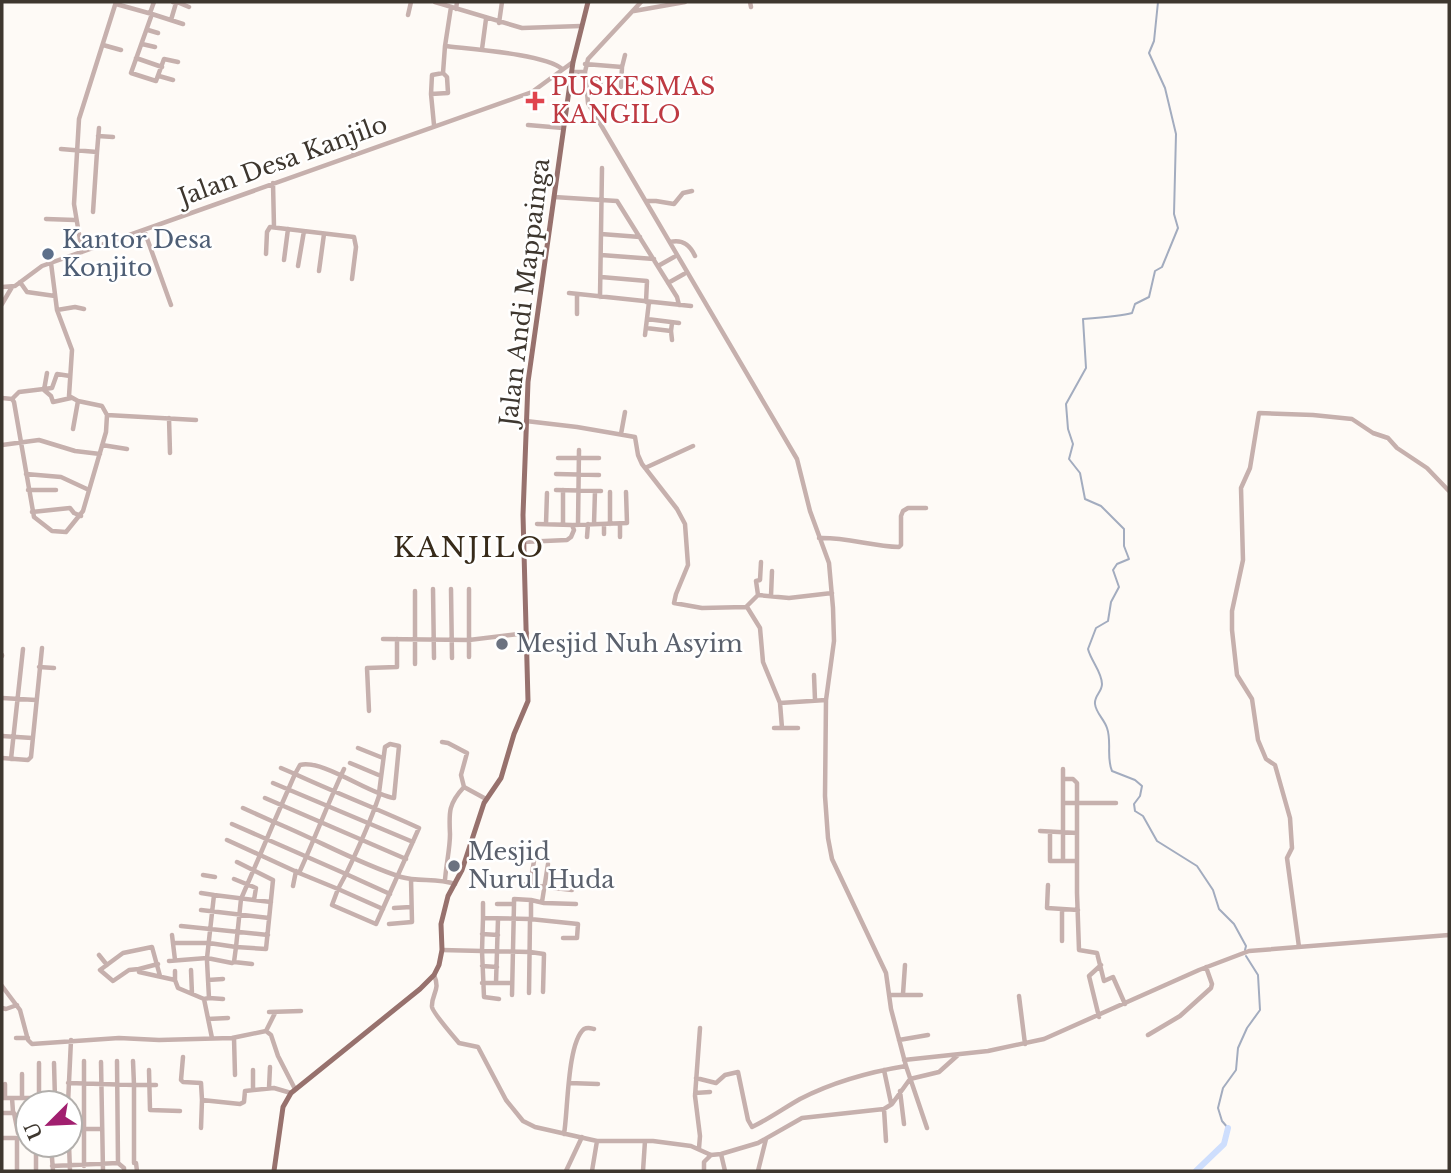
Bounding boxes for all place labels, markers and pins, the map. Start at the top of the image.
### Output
place label: PUSKESMAS KANGILO [551,72,715,129]
marker: PUSKESMAS KANGILO [525,91,545,111]
place label: Kantor Desa Konjito [62,225,213,282]
marker: Kantor Desa Konjito [40,246,56,262]
place label: Mesjid Nuh Asyim [516,629,743,658]
marker: Mesjid Nuh Asyim [494,636,510,652]
place label: Mesjid Nurul Huda [468,837,615,894]
marker: Mesjid Nurul Huda [446,858,462,874]

